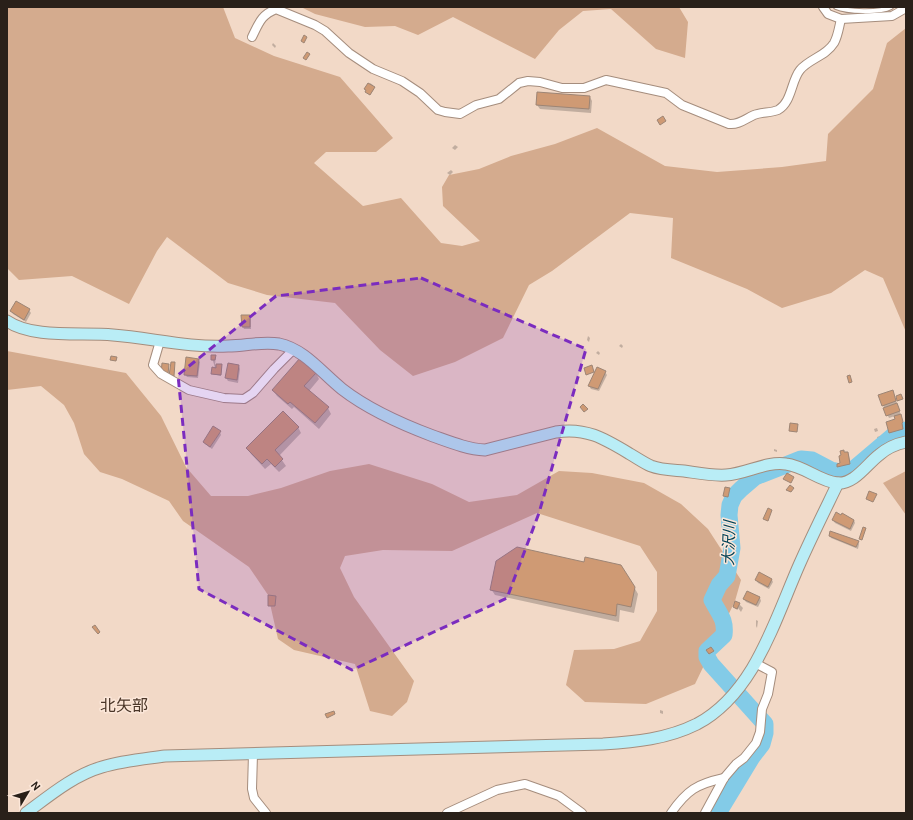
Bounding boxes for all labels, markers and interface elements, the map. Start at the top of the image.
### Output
water label: 大沢川 [719,518,739,566]
district label: 北矢部 [100,696,148,715]
north arrow [8,772,48,812]
text: N [28,778,44,793]

